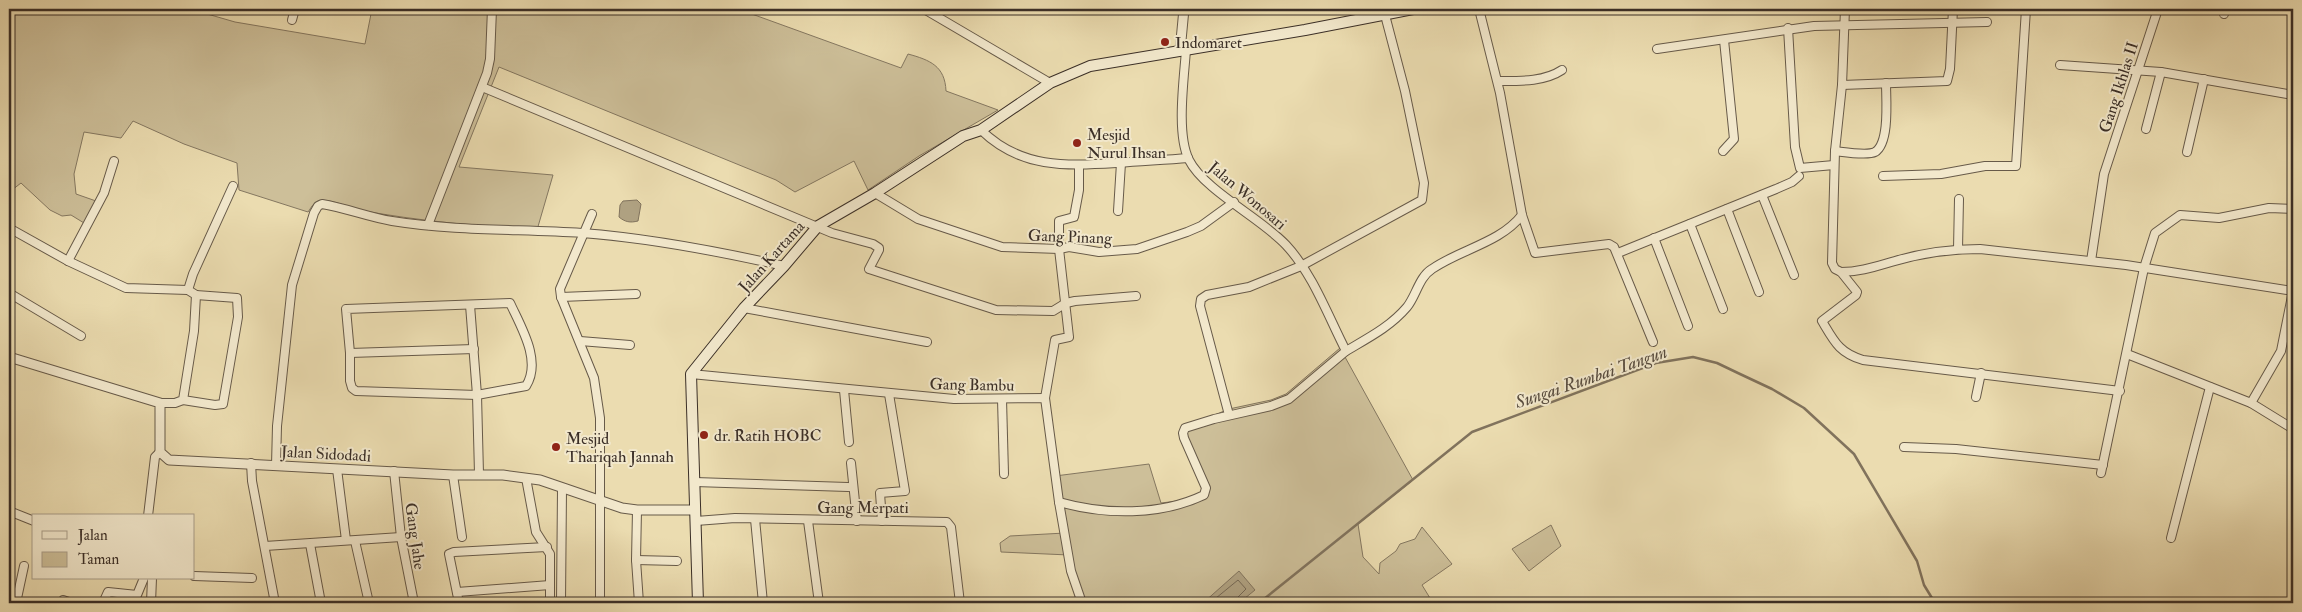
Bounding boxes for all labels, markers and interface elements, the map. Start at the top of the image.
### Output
place label: Indomaret [1175,33,1242,53]
marker: Indomaret [1159,36,1171,48]
street label: Gang Ikhlas II [2095,39,2143,135]
place label: Mesjid Nurul Ihsan [1087,125,1166,163]
marker: Mesjid Nurul Ihsan [1071,137,1083,149]
street label: Jalan Wonosari [1203,157,1290,235]
street label: Jalan Kartama [734,216,810,298]
street label: Gang Pinang [1028,226,1113,248]
water label: Sungai Rumbai Tangun [1511,341,1670,415]
street label: Gang Bambu [929,374,1015,396]
place label: dr. Ratih HOBC [714,426,821,446]
place label: Mesjid Thariqah Jannah [566,429,674,468]
marker: dr. Ratih HOBC [698,429,710,441]
marker: Mesjid Thariqah Jannah [550,441,562,453]
street label: Jalan Sidodadi [279,442,372,467]
street label: Gang Merpati [817,498,909,519]
street label: Gang Jahe [399,501,430,571]
legend [32,514,195,580]
text: Jalan [77,526,108,546]
text: Taman [78,550,119,569]

